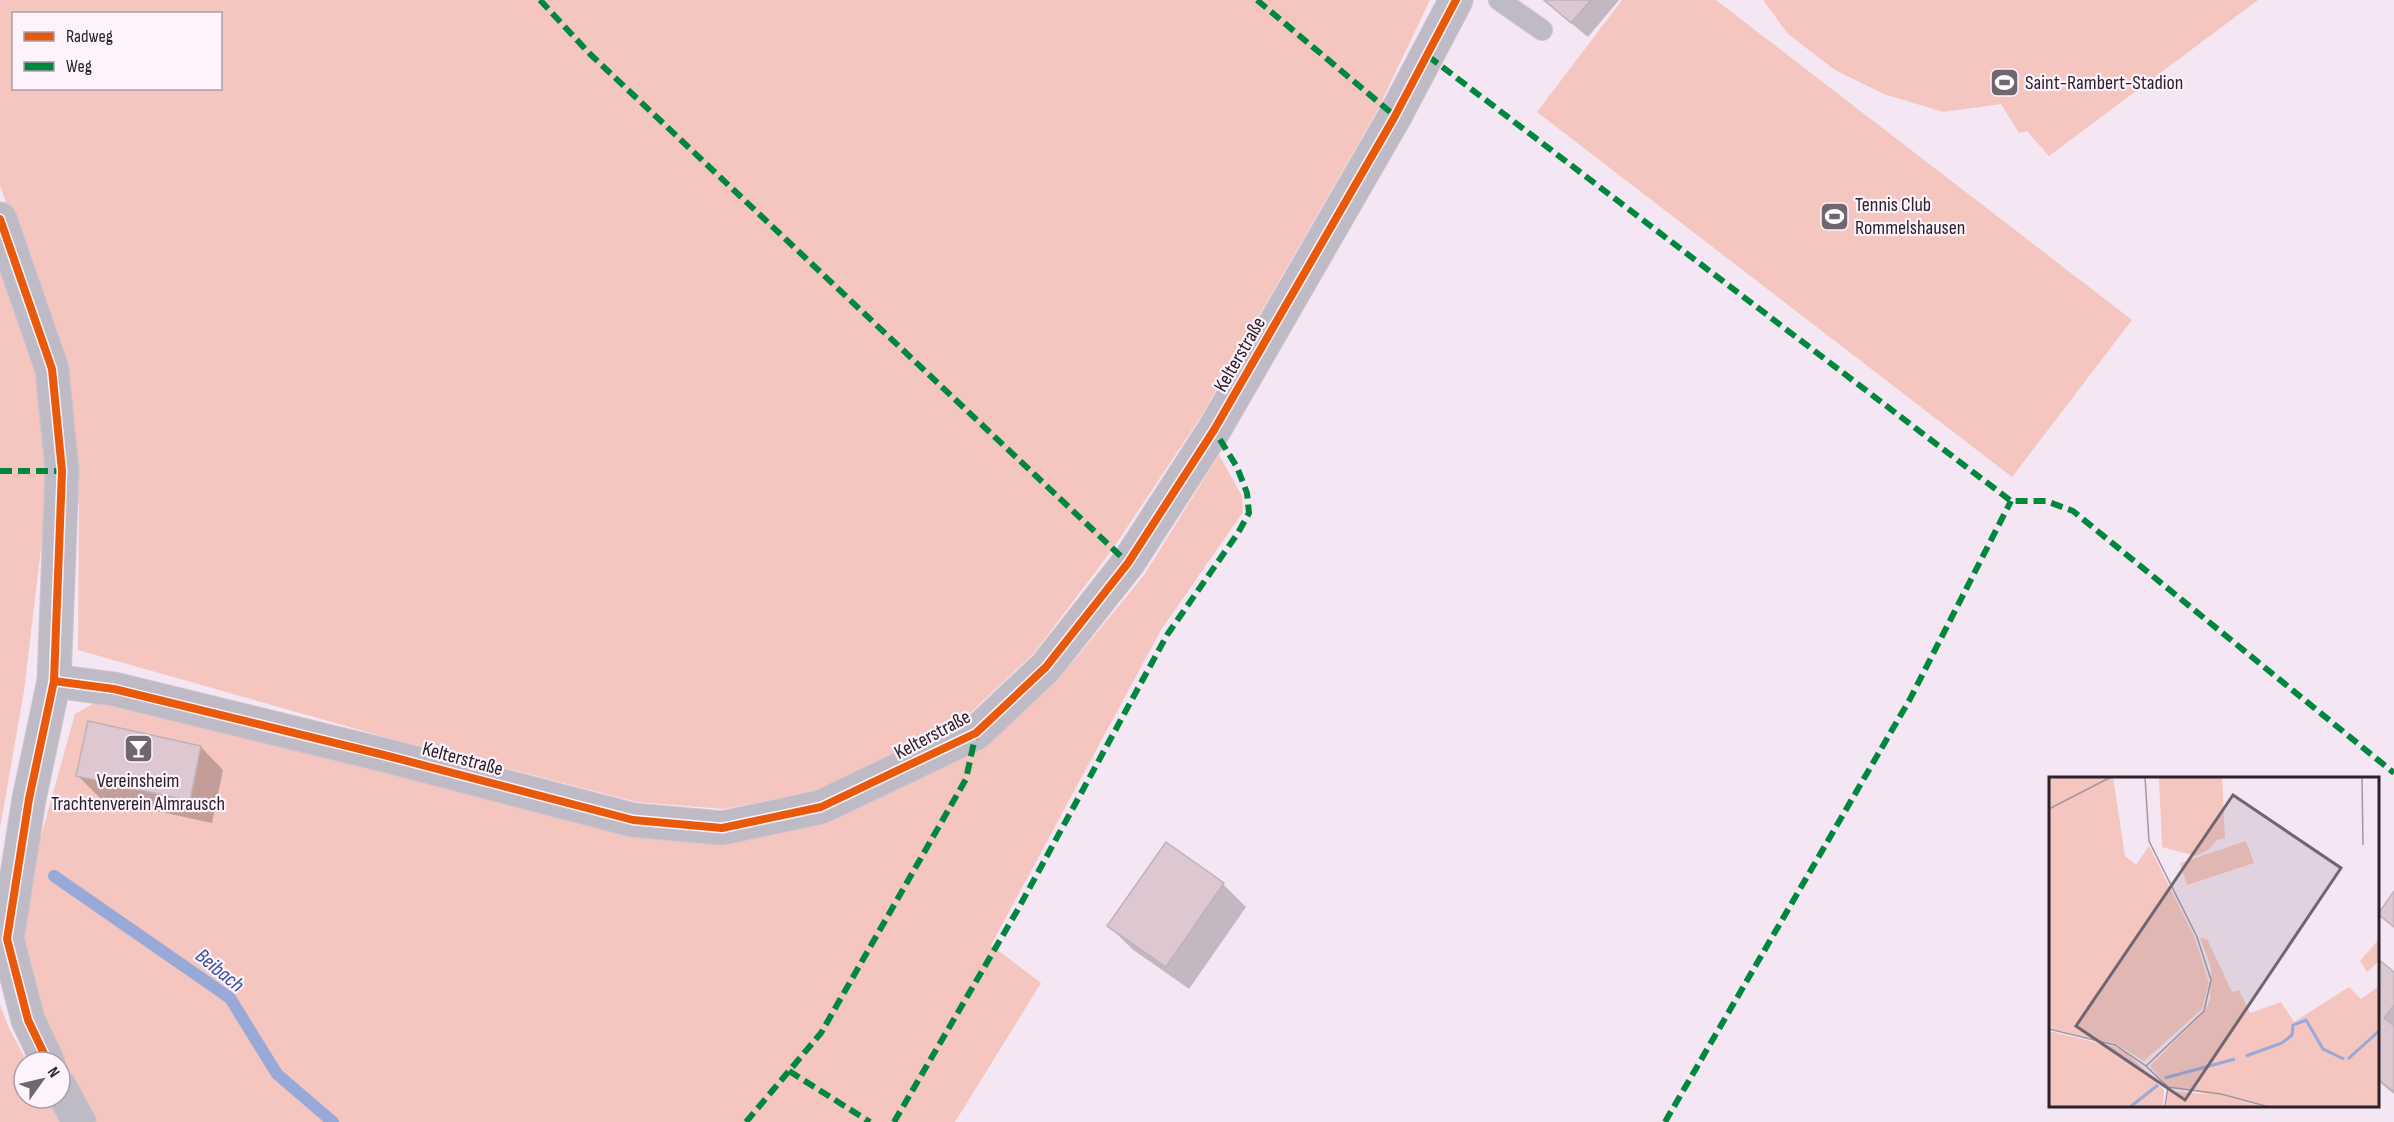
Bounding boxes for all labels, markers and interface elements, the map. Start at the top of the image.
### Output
legend [12,12,222,90]
text: Radweg [66,26,113,47]
text: Weg [66,56,92,77]
sports icon: Saint-Rambert-Stadion [1988,66,2020,98]
place label: Saint-Rambert-Stadion [2025,71,2183,95]
place label: Tennis Club Rommelshausen [1855,193,1965,240]
sports icon: Tennis Club Rommelshausen [1818,200,1850,232]
street label: Kelterstraße [1209,313,1271,396]
street label: Kelterstraße [890,705,975,765]
bar icon: Vereinsheim Trachtenverein Almrausch [122,733,154,765]
street label: Kelterstraße [420,737,506,781]
place label: Vereinsheim Trachtenverein Almrausch [51,769,225,816]
inset map [2049,777,2379,1107]
water label: Beibach [190,943,249,998]
north arrow [12,1050,72,1110]
text: N [43,1064,63,1081]

